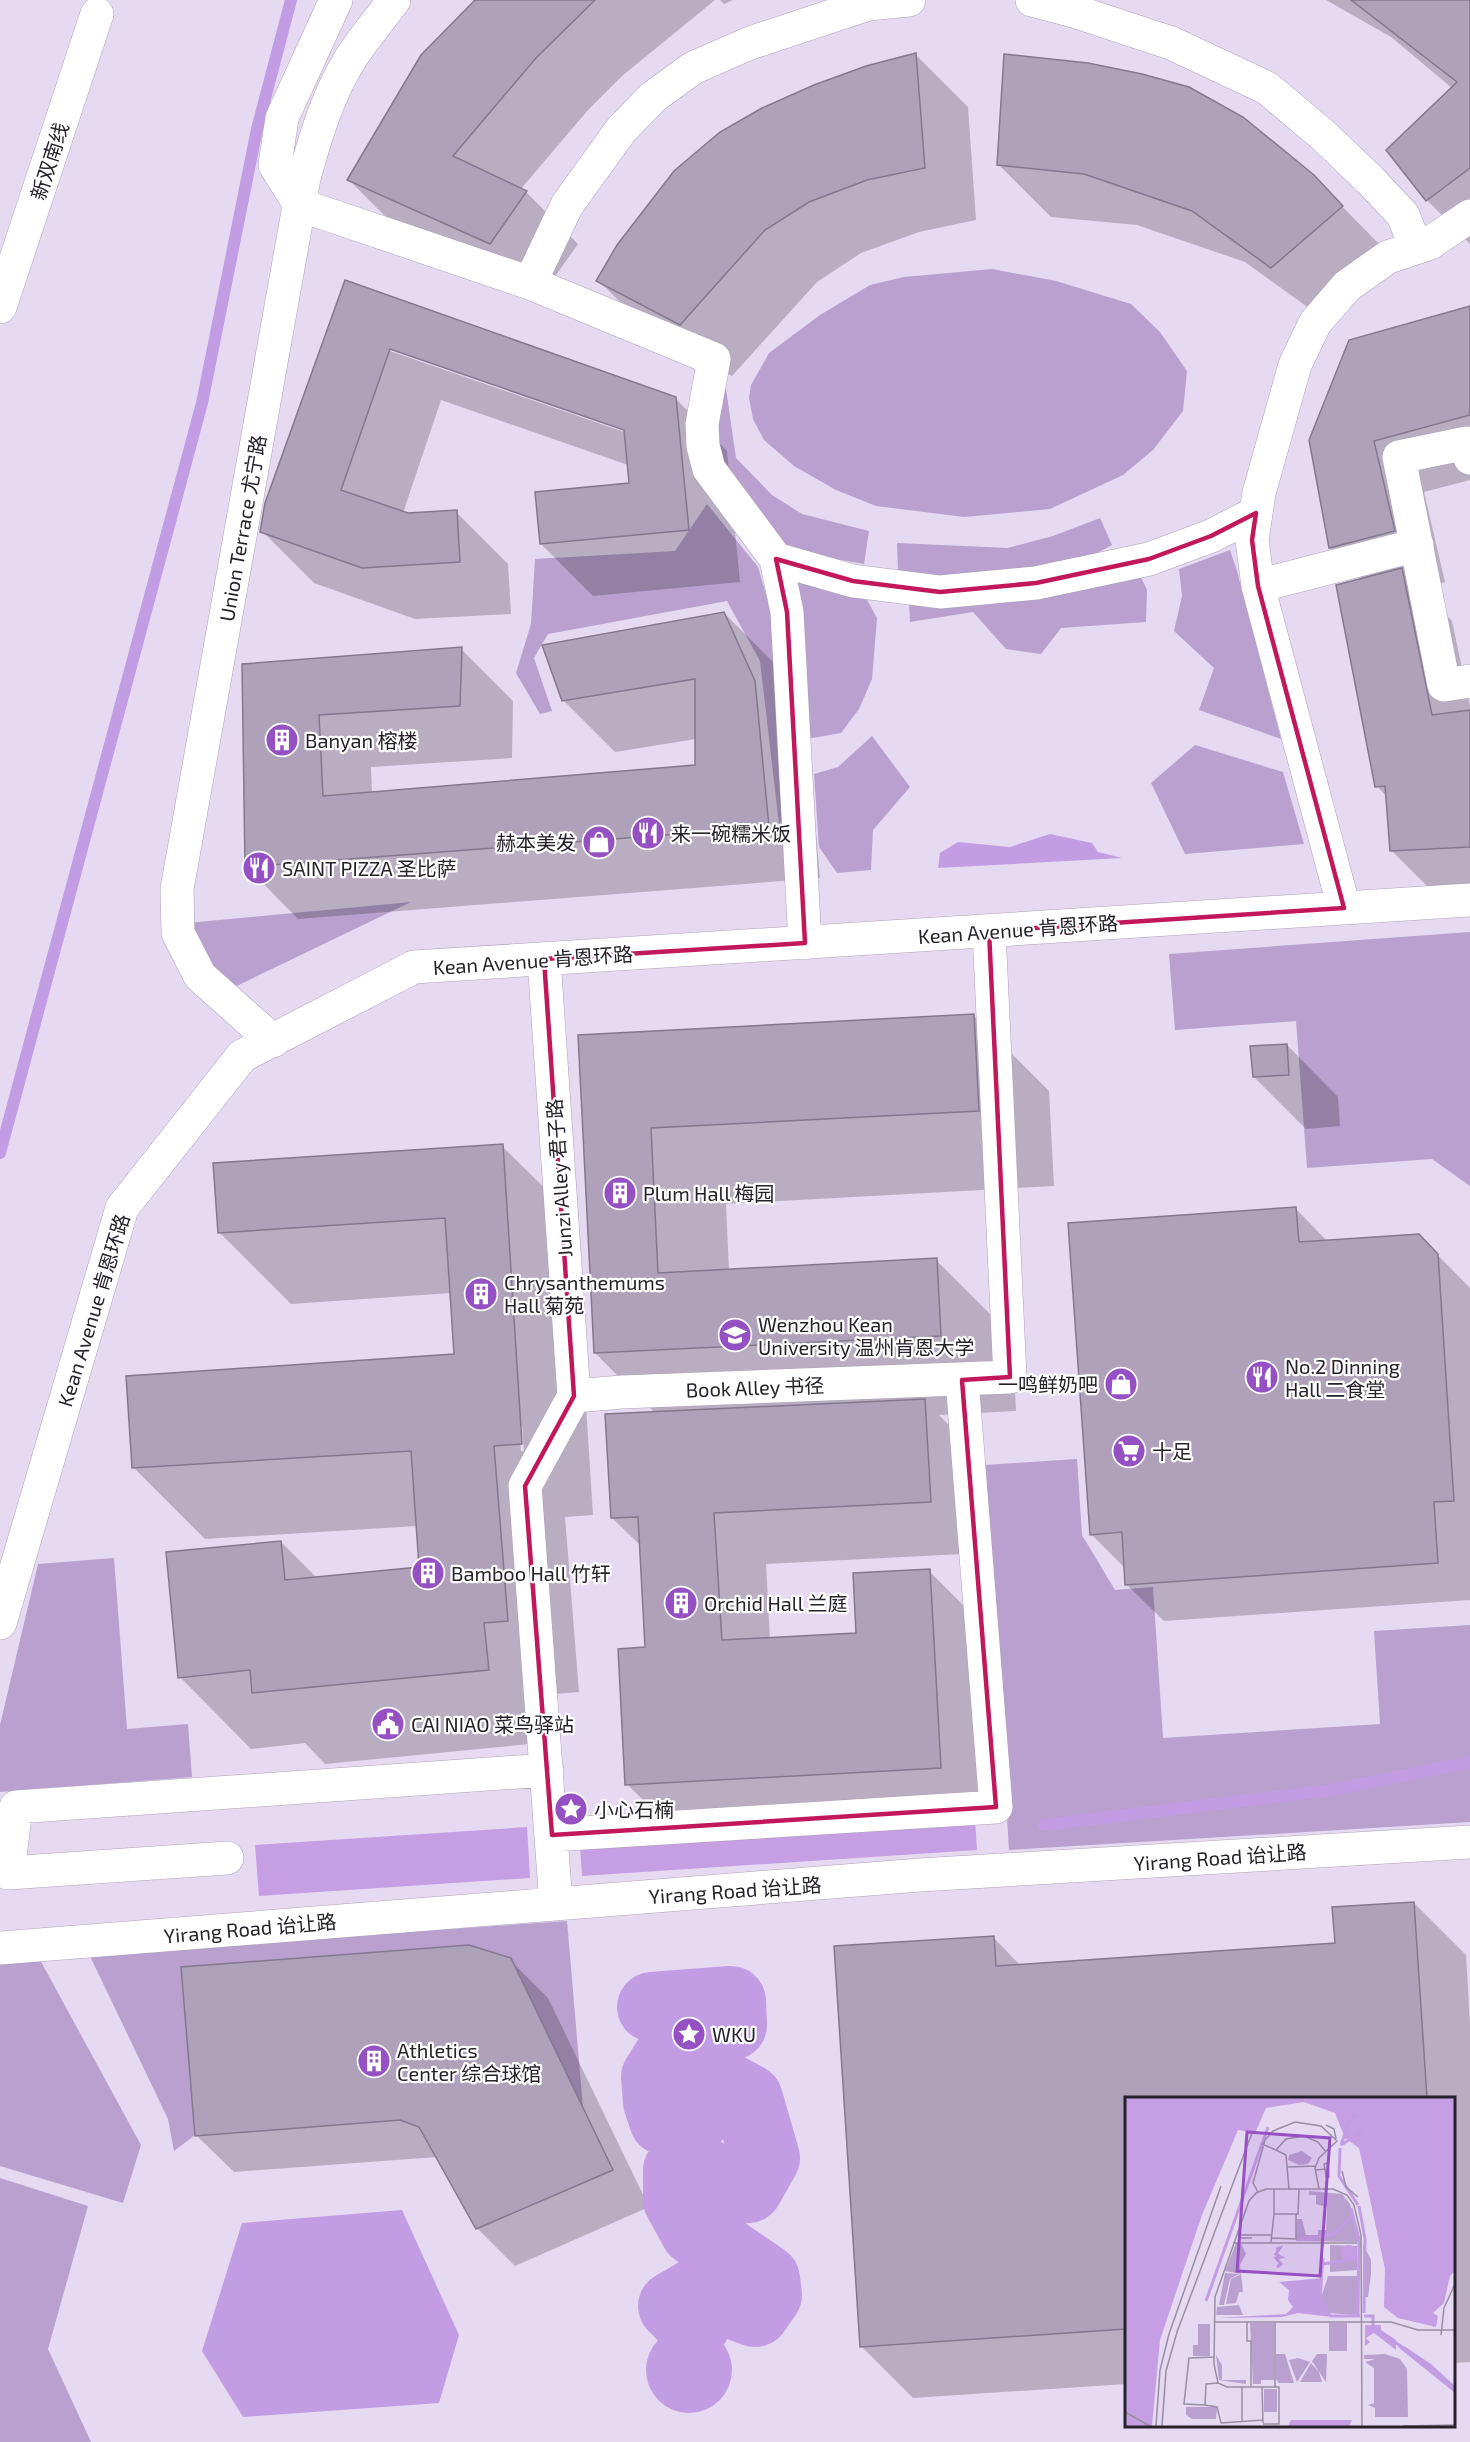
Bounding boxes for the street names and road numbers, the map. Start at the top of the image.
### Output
street label: 新双南线 [25,119,73,203]
street label: Union Terrace 尤宁路 [214,433,270,623]
street label: Kean Avenue 肯恩环路 [917,910,1119,948]
street label: Kean Avenue 肯恩环路 [432,941,634,979]
street label: Junzi Alley 君子路 [541,1098,577,1258]
street label: Kean Avenue 肯恩环路 [52,1211,134,1409]
street label: Book Alley 书径 [685,1373,825,1401]
street label: Yirang Road 诒让路 [1133,1839,1307,1875]
street label: Yirang Road 诒让路 [648,1872,822,1908]
street label: Yirang Road 诒让路 [163,1909,337,1947]

